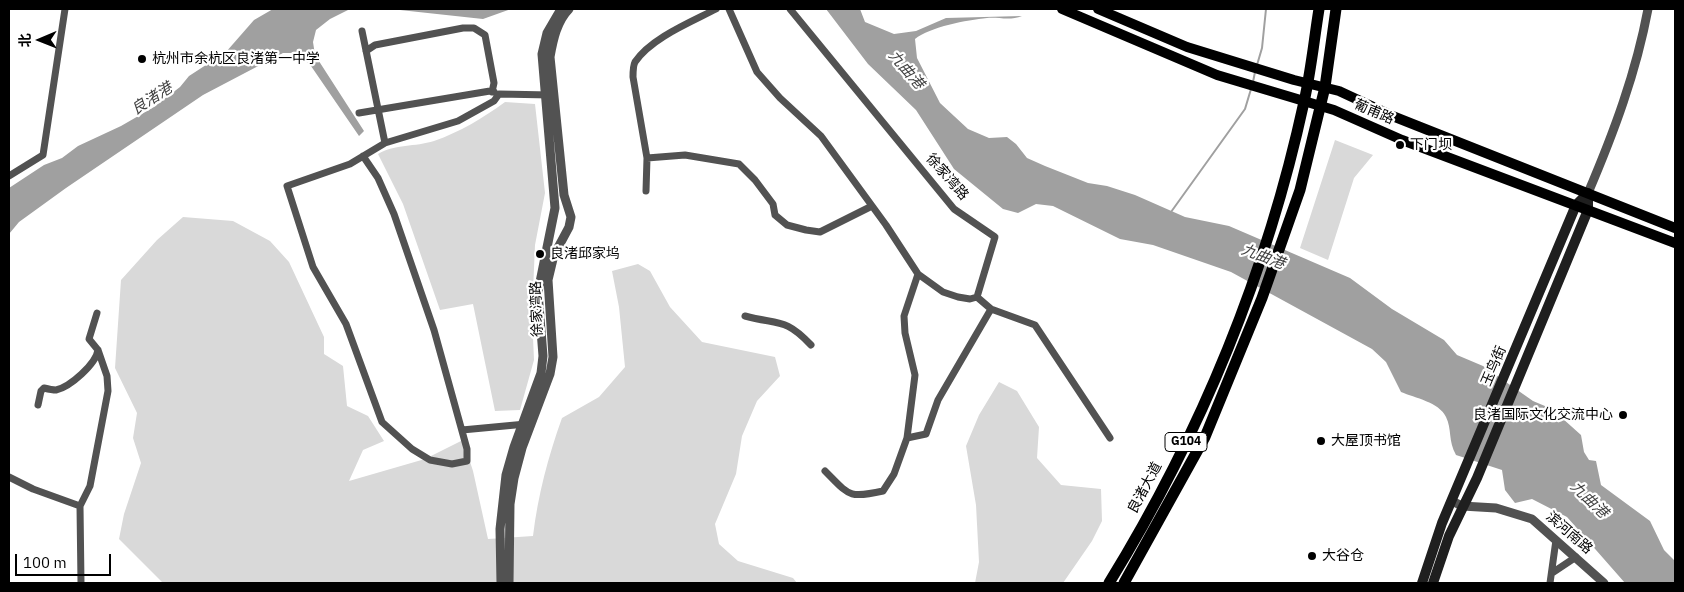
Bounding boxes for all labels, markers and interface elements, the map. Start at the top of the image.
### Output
north arrow [15,15,65,65]
text: 北 [16,33,34,47]
water label: 九曲港 [884,47,928,93]
place label: 杭州市余杭区良渚第一中学 [152,51,320,67]
marker: 杭州市余杭区良渚第一中学 [136,53,148,65]
water label: 良渚港 [128,79,176,119]
street label: 葡甫路 [1351,96,1397,128]
place label: 下门坝 [1410,137,1452,153]
marker: 下门坝 [1394,139,1406,151]
street label: 徐家湾路 [922,150,972,204]
water label: 九曲港 [1239,241,1287,273]
place label: 良渚邱家坞 [550,246,620,262]
marker: 良渚邱家坞 [534,248,546,260]
street label: 徐家湾路 [528,281,546,337]
street label: 玉鸟街 [1478,343,1510,389]
place label: 良渚国际文化交流中心 [1473,407,1613,423]
marker: 良渚国际文化交流中心 [1617,409,1629,421]
road number: G104 [1165,432,1207,452]
place label: 大屋顶书馆 [1331,433,1401,449]
marker: 大屋顶书馆 [1315,435,1327,447]
street label: 良渚大道 [1124,459,1166,517]
water label: 九曲港 [1567,478,1611,522]
street label: 滨河南路 [1542,508,1596,558]
scale bar [18,544,114,576]
place label: 大谷仓 [1322,548,1364,564]
marker: 大谷仓 [1306,550,1318,562]
text: 100 m [23,553,67,572]

